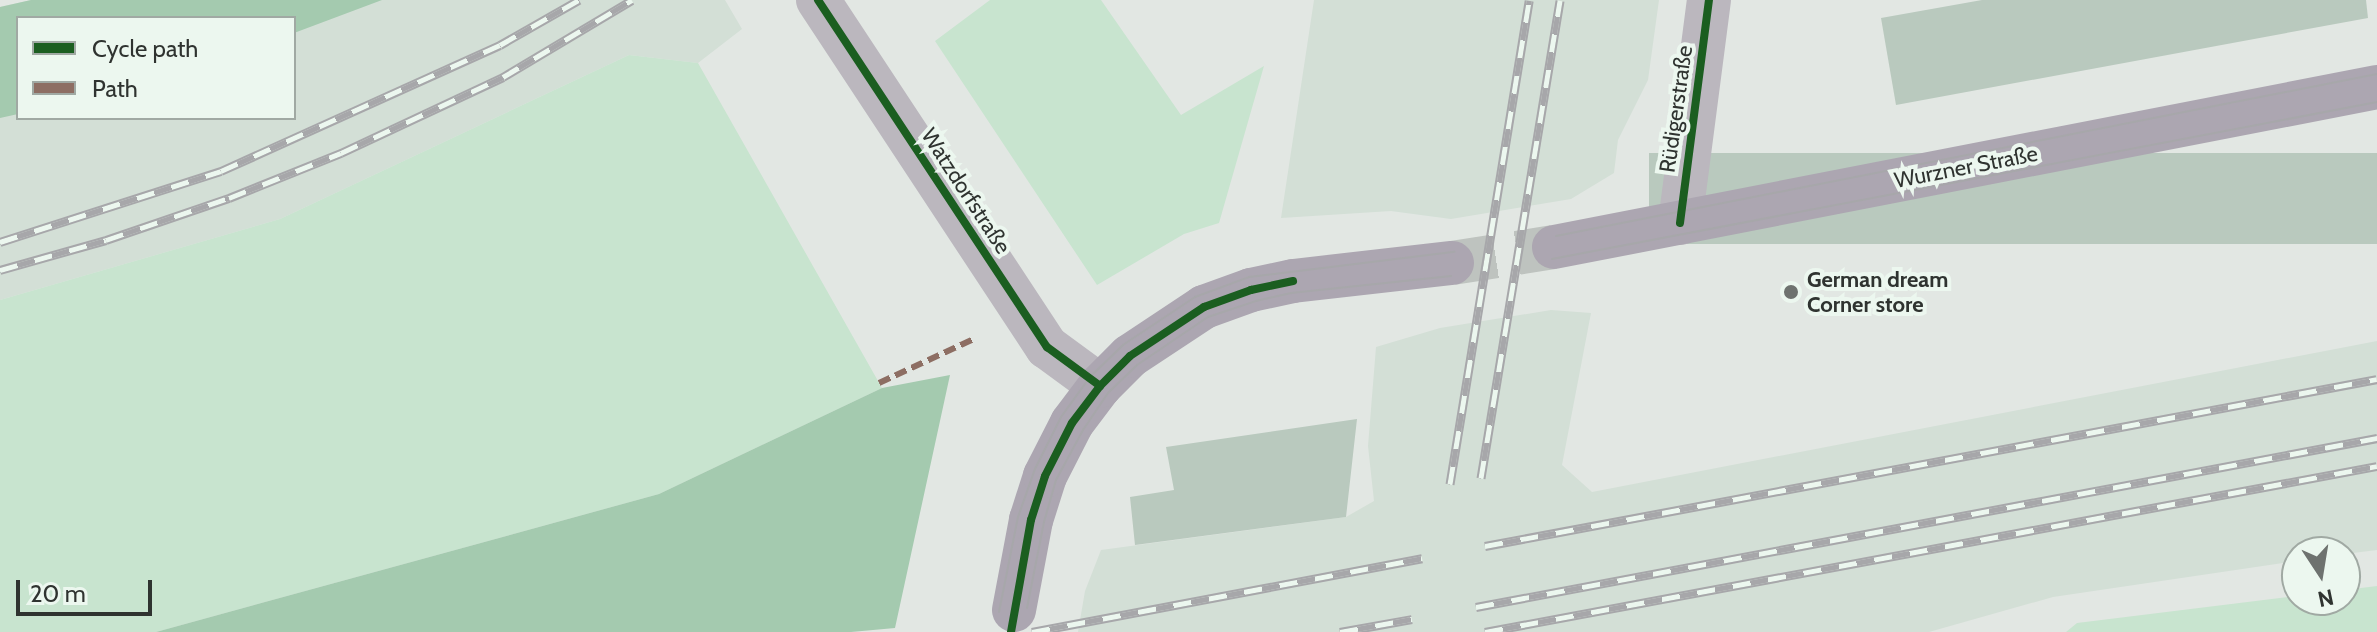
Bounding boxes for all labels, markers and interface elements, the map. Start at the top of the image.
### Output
legend [16,16,296,120]
text: Cycle path [92,34,198,63]
street label: Rüdigerstraße [1654,44,1698,174]
text: Path [92,74,138,103]
street label: Watzdorfstraße [916,123,1016,259]
street label: Wurzner Straße [1892,140,2040,194]
place label: German dream Corner store [1807,266,1948,318]
marker: German dream Corner store [1782,283,1800,301]
north arrow [2281,536,2361,616]
scale bar [20,564,156,614]
text: 20 m [30,579,86,608]
text: N [2315,583,2336,613]

